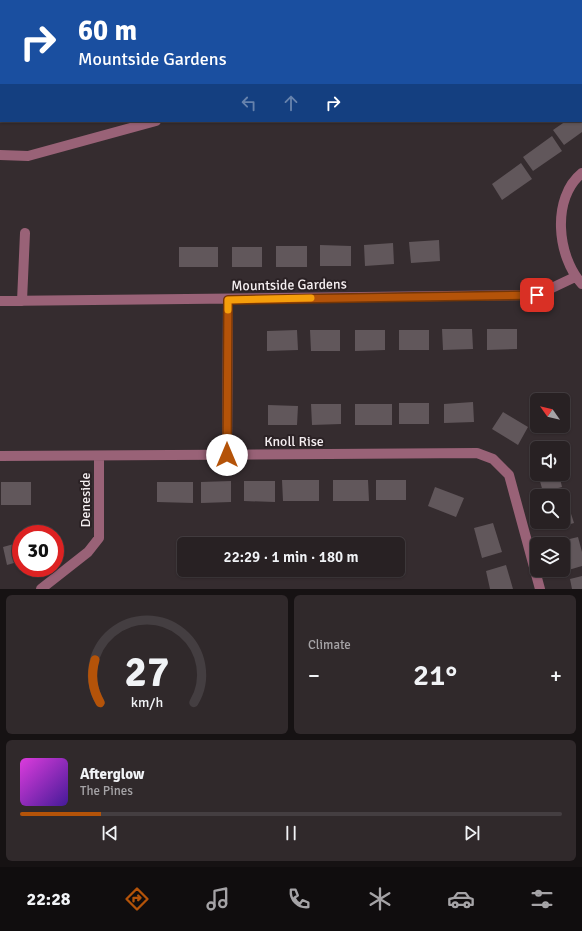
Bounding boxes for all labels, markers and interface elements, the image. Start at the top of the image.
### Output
text: 60 m [78,14,137,48]
icon: right [12,16,64,68]
text: Mountside Gardens [78,48,227,70]
icon: left [238,92,260,114]
icon: ahead [280,92,302,114]
icon: right [322,92,344,114]
street label: Mountside Gardens [231,275,347,295]
pin [520,278,554,312]
icon: arrive [526,284,548,306]
north arrow [530,393,570,433]
map controls [530,393,570,577]
street label: Knoll Rise [264,433,324,450]
position arrow [206,434,248,476]
button: sound [530,441,570,481]
street label: Deneside [77,472,94,528]
button: search [530,489,570,529]
speed limit sign: 30 [12,525,64,577]
button: layers [530,537,570,577]
text: 22:29 · 1 min · 180 m [224,548,358,566]
text: Climate [308,637,351,653]
text: 27 [125,646,169,697]
text: 21° [413,657,457,694]
text: − [308,662,320,689]
text: + [550,662,562,689]
text: km/h [131,693,163,710]
text: Afterglow [80,765,144,783]
text: The Pines [80,783,133,799]
icon: previous [99,822,121,844]
icon: pause [280,822,302,844]
icon: next [461,822,483,844]
icon: directions [123,885,151,913]
icon: music [204,885,232,913]
icon: phone [285,885,313,913]
icon: climate [366,885,394,913]
icon: car [447,885,475,913]
icon: filters [528,885,556,913]
text: 22:28 [26,888,71,910]

